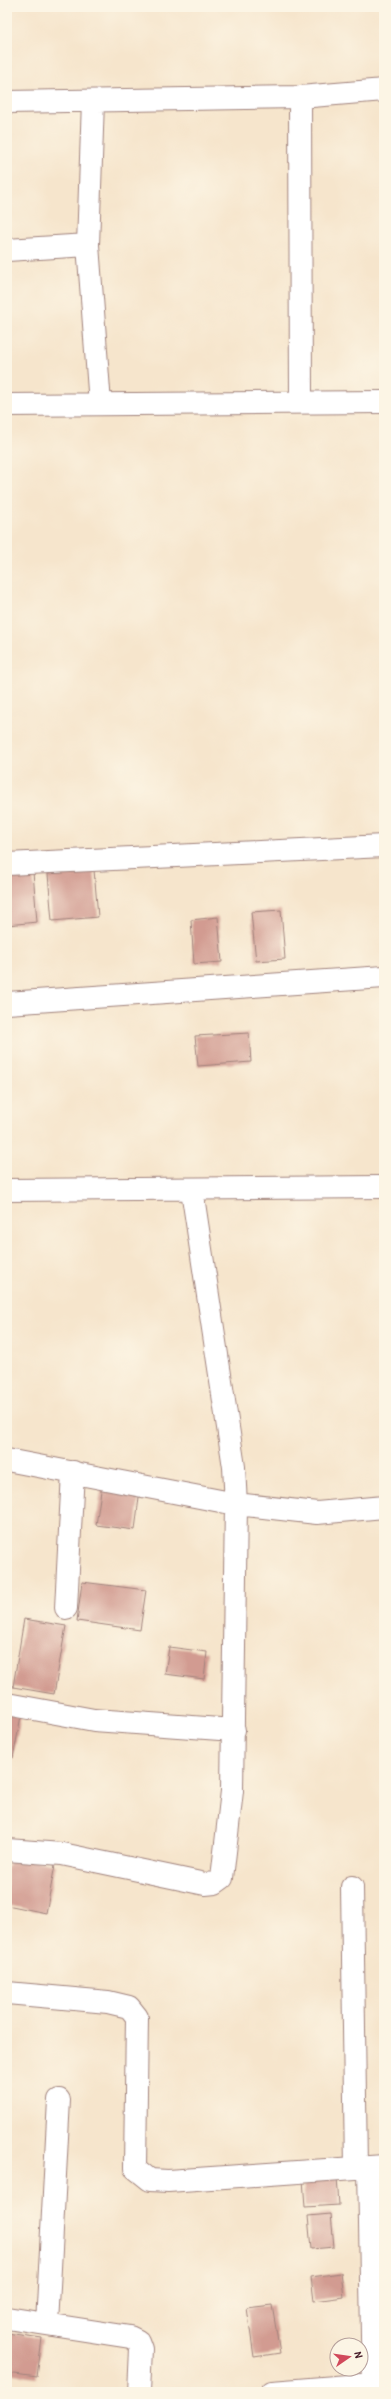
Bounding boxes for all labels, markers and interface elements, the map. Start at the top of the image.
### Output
north arrow [329,2337,369,2377]
text: N [351,2350,366,2359]

